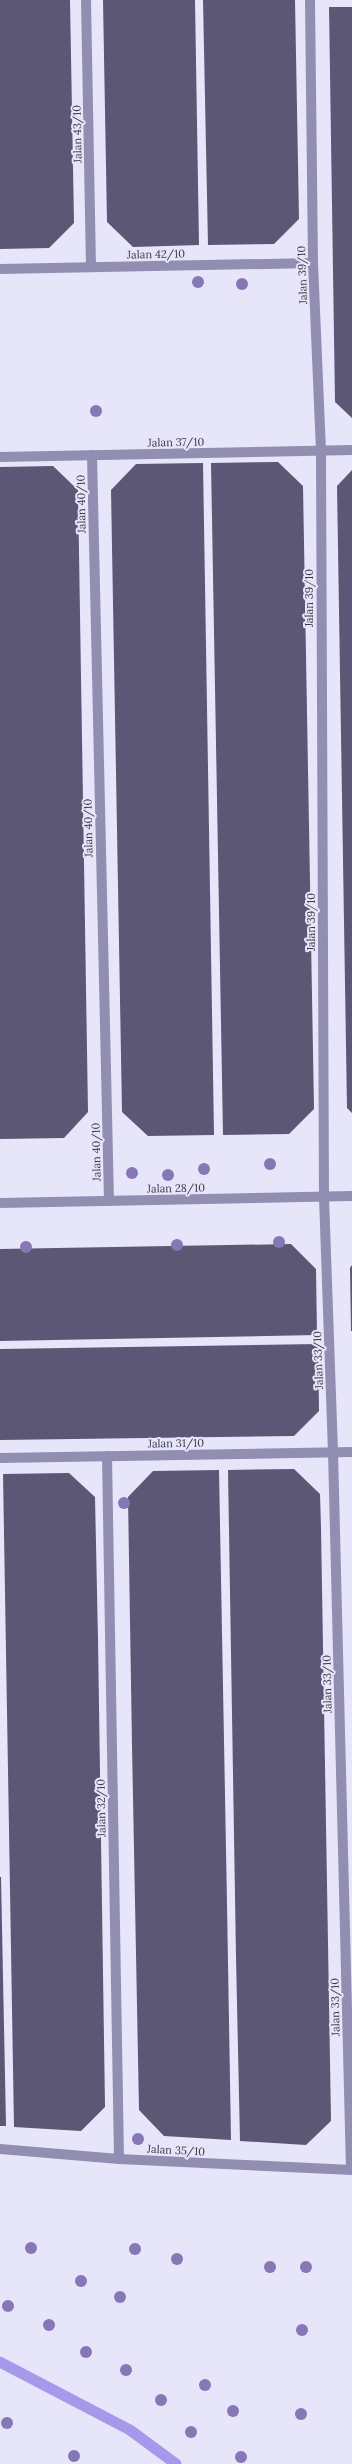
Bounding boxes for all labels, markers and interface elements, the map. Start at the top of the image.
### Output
street label: Jalan 43/10 [69,105,86,164]
street label: Jalan 39/10 [294,245,311,305]
street label: Jalan 42/10 [126,246,185,263]
street label: Jalan 37/10 [147,435,205,451]
street label: Jalan 40/10 [73,474,90,534]
street label: Jalan 39/10 [302,569,317,628]
street label: Jalan 40/10 [80,798,97,858]
street label: Jalan 39/10 [304,893,319,952]
street label: Jalan 40/10 [88,1122,105,1182]
street label: Jalan 28/10 [146,1180,205,1197]
street label: Jalan 33/10 [310,1331,327,1390]
street label: Jalan 31/10 [147,1436,204,1452]
street label: Jalan 33/10 [319,1655,336,1714]
street label: Jalan 32/10 [93,1779,110,1838]
street label: Jalan 33/10 [327,1978,344,2037]
street label: Jalan 35/10 [146,2141,205,2160]

